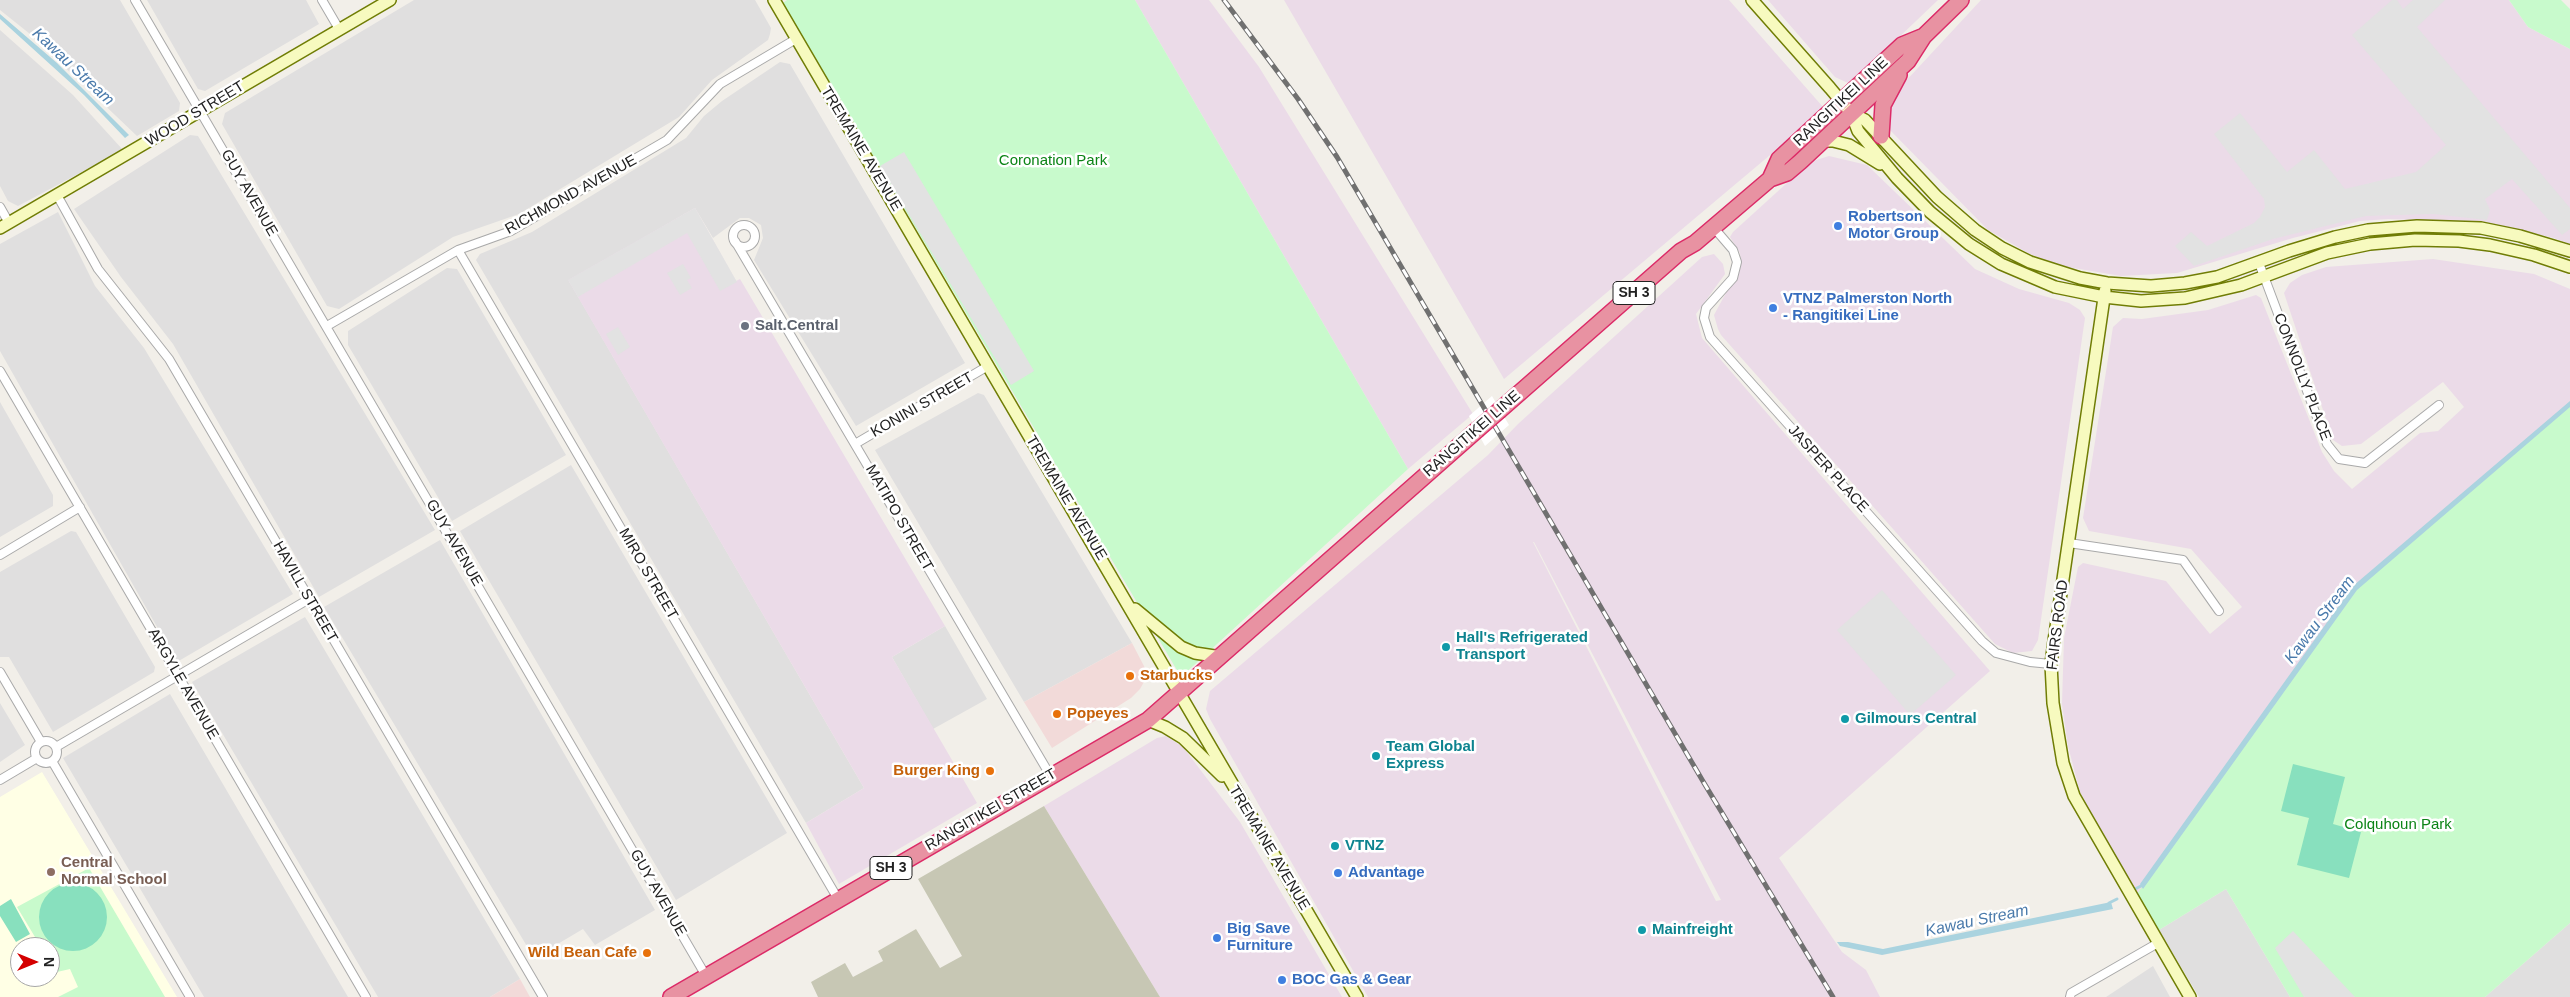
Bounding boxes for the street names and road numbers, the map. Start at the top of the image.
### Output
street label: RANGITIKEI LINE [1790,54,1892,150]
street label: WOOD STREET [143,78,247,150]
street label: TREMAINE AVENUE [817,83,905,215]
street label: GUY AVENUE [217,146,281,240]
street label: RICHMOND AVENUE [502,151,640,239]
road number: SH 3 [1613,282,1655,304]
street label: CONNOLLY PLACE [2269,311,2335,443]
street label: KONINI STREET [868,368,976,442]
street label: RANGITIKEI LINE [1420,387,1524,481]
street label: JASPER PLACE [1784,421,1872,517]
street label: TREMAINE AVENUE [1022,432,1110,564]
street label: MATIPO STREET [861,462,937,574]
street label: GUY AVENUE [422,496,486,590]
street label: MIRO STREET [615,525,681,623]
street label: HAVILL STREET [269,538,341,646]
street label: FAIRS ROAD [2044,579,2072,671]
street label: ARGYLE AVENUE [144,625,222,743]
street label: RANGITIKEI STREET [922,765,1060,855]
street label: TREMAINE AVENUE [1225,782,1313,914]
street label: GUY AVENUE [626,846,690,940]
road number: SH 3 [870,856,912,880]

